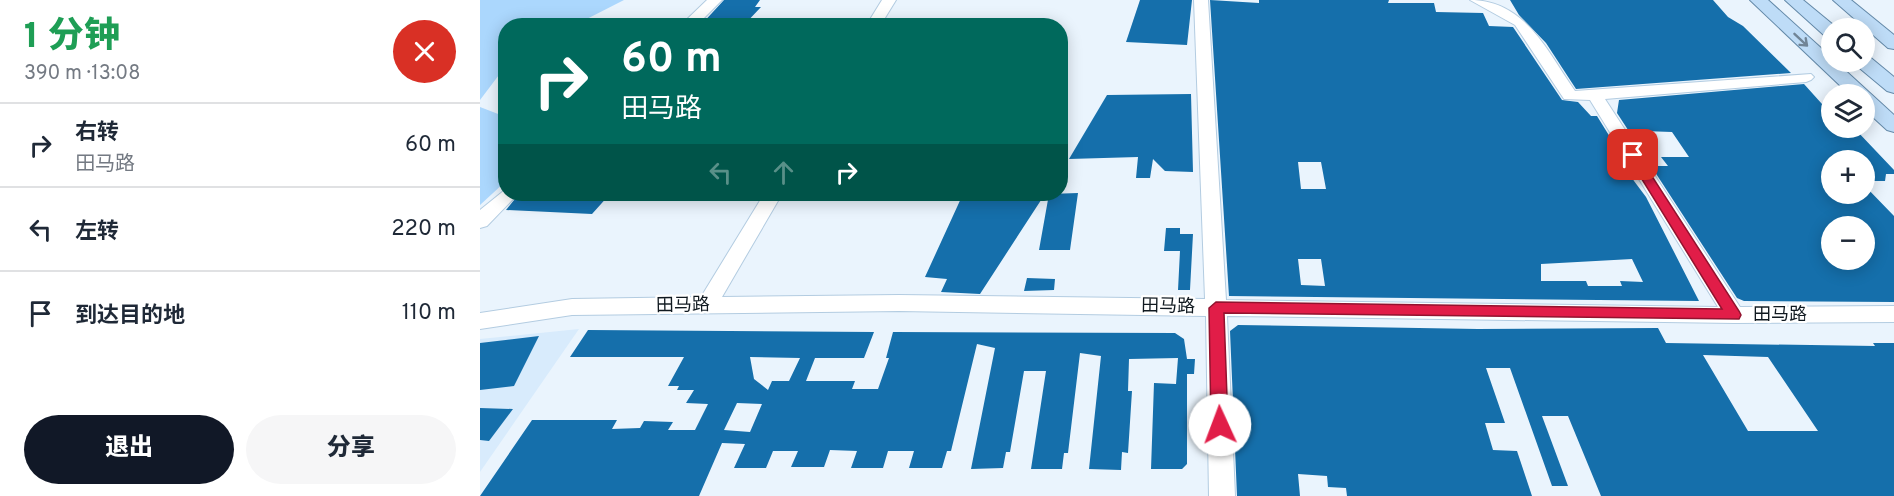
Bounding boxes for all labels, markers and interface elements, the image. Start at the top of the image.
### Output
text: 1 分钟 [24,15,120,61]
map controls [1821,18,1875,270]
button: search [1821,18,1875,72]
button: close [393,20,456,83]
one-way arrow [1793,33,1808,47]
text: 60 m [621,34,722,87]
icon: right [522,42,600,120]
text: 390 m · 13:08 [24,61,140,87]
button: layers [1821,84,1875,138]
text: 田马路 [621,93,702,127]
text: 右转 [75,120,119,147]
icon: right [24,129,57,162]
pin [1607,129,1658,180]
text: 60 m [405,132,456,159]
icon: arrive [1616,138,1649,171]
button: + [1821,150,1875,204]
text: 田马路 [75,152,135,178]
icon: left [704,156,737,189]
icon: ahead [767,156,800,189]
icon: right [830,156,863,189]
icon: left [24,213,57,246]
text: 220 m [391,216,456,243]
button: − [1821,216,1875,270]
text: 左转 [75,219,119,246]
street label: 田马路 [656,294,710,318]
street label: 田马路 [1141,295,1195,319]
icon: arrive [24,297,57,330]
text: 110 m [402,300,456,327]
text: 到达目的地 [75,303,185,330]
street label: 田马路 [1753,304,1807,327]
position arrow [1188,393,1252,457]
button: 退出 [24,415,234,484]
button: 分享 [246,415,456,484]

